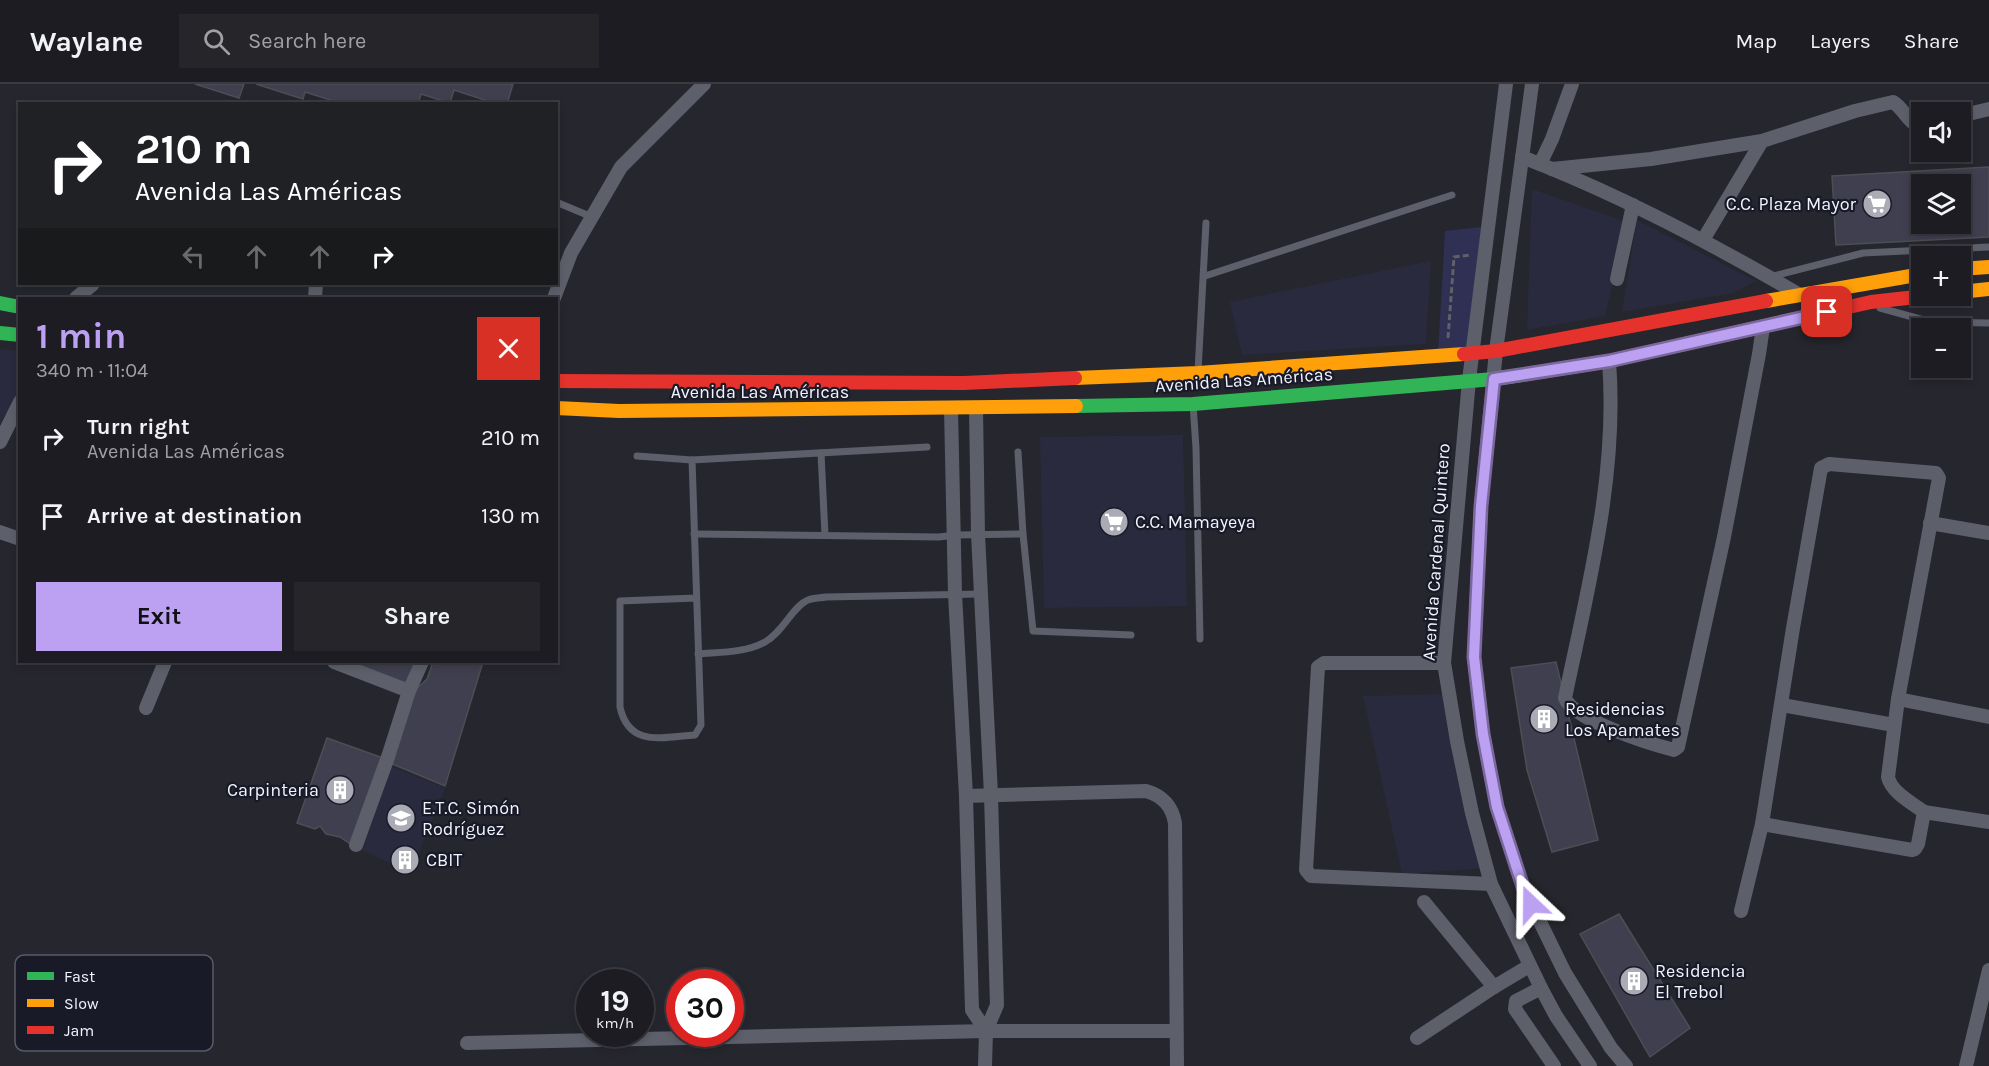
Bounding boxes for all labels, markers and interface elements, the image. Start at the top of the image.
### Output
search box [179,14,599,68]
text: Waylane [30,25,143,58]
icon: search [200,25,233,58]
text: Search here [248,28,366,54]
text: Map [1735,29,1777,53]
text: Layers [1810,29,1871,53]
text: Share [1904,29,1959,53]
map controls [1911,102,1971,378]
button: sound [1911,102,1971,162]
text: 210 m [135,124,252,174]
icon: right [36,126,114,204]
button: layers [1911,174,1971,234]
text: Avenida Las Américas [135,175,402,207]
supermarket icon: C.C. Plaza Mayor [1861,188,1893,220]
place label: C.C. Plaza Mayor [1726,193,1856,215]
icon: left [177,240,210,273]
icon: ahead [240,240,273,273]
icon: ahead [303,240,336,273]
icon: right [366,240,399,273]
button: + [1911,246,1971,306]
pin [1801,286,1852,337]
icon: arrive [1810,295,1843,328]
text: 1 min [36,315,126,357]
button: close [477,317,540,380]
button: − [1911,318,1971,378]
text: 340 m · 11:04 [36,359,148,382]
street label: Avenida Las Américas [1154,363,1334,397]
street label: Avenida Las Américas [671,381,849,403]
text: Turn right [87,414,190,440]
icon: right [36,422,69,455]
text: 210 m [481,425,540,451]
text: Avenida Las Américas [87,440,285,463]
street label: Avenida Cardenal Quintero [1417,443,1455,661]
icon: arrive [36,500,69,533]
text: Arrive at destination [87,503,302,529]
text: 130 m [481,503,540,529]
supermarket icon: C.C. Mamayeya [1098,506,1130,538]
place label: C.C. Mamayeya [1135,511,1256,533]
button: Exit [36,582,282,651]
button: Share [294,582,540,651]
place label: Residencias Los Apamates [1565,698,1680,741]
building icon: Residencias Los Apamates [1528,703,1560,735]
building icon: Carpinteria [324,774,356,806]
place label: Carpinteria [227,779,319,801]
place label: E.T.C. Simón Rodríguez [422,797,520,840]
school or university icon: E.T.C. Simón Rodríguez [385,802,417,834]
building icon: CBIT [389,844,421,876]
place label: CBIT [426,849,462,871]
position arrow [1499,872,1563,936]
legend [15,955,213,1051]
place label: Residencia El Trebol [1655,960,1745,1003]
building icon: Residencia El Trebol [1618,965,1650,997]
text: Fast [64,967,95,986]
speed limit sign: 30 [666,969,744,1047]
text: 19 [600,983,629,1019]
text: Slow [64,994,99,1013]
text: km/h [596,1014,634,1032]
text: Jam [64,1021,94,1040]

